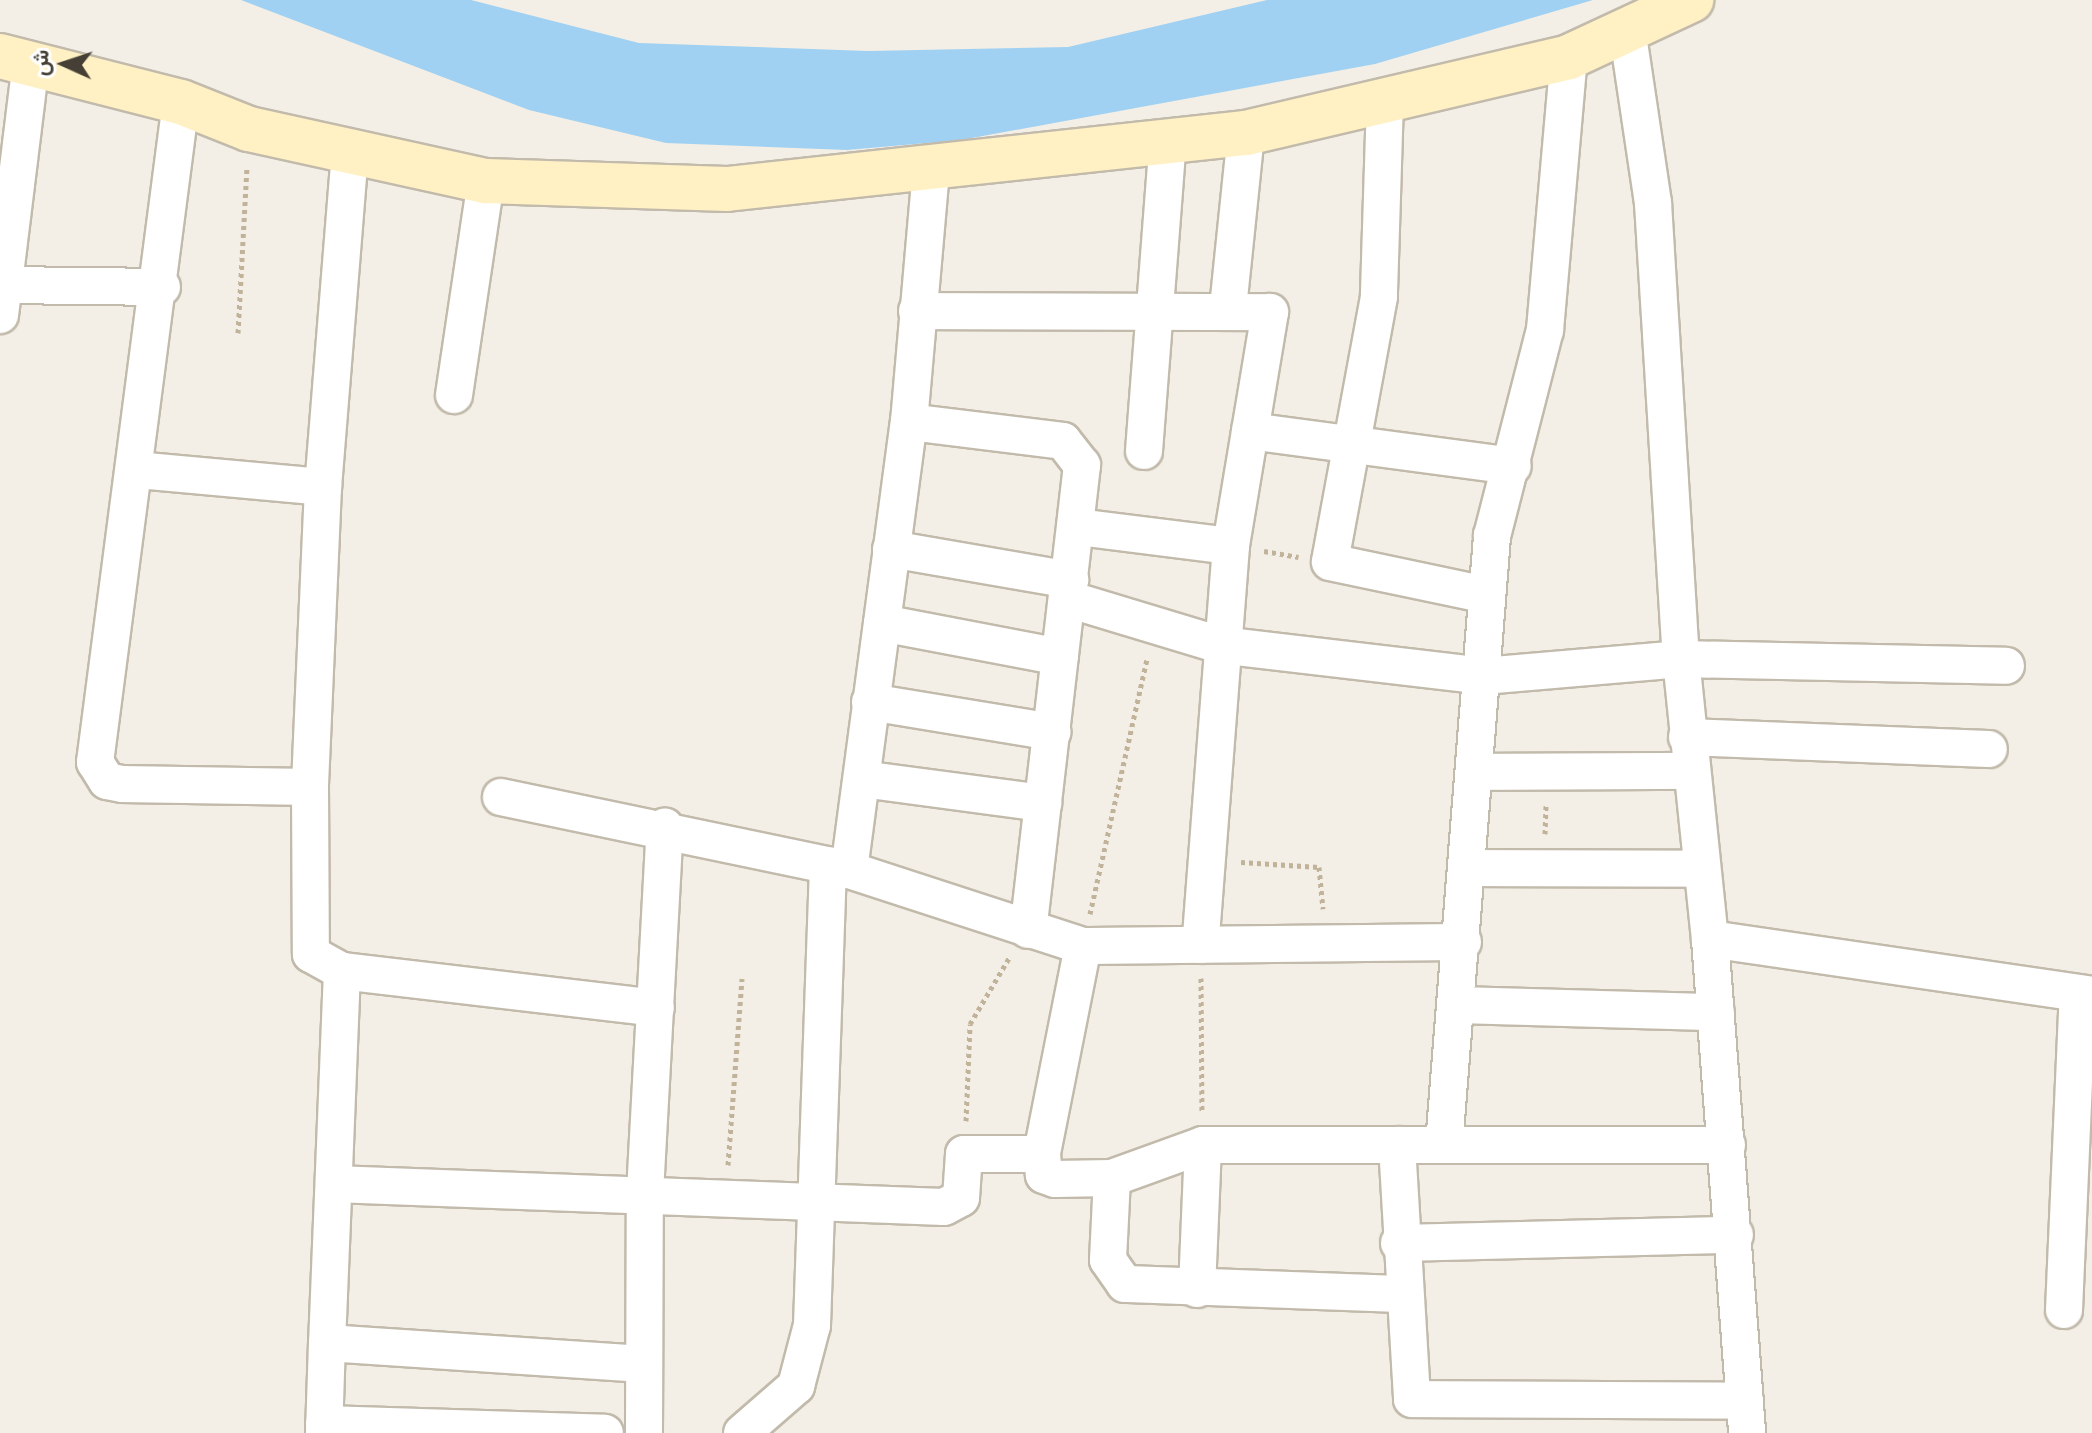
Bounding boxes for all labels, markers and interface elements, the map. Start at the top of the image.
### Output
north arrow [24,24,104,104]
text: ش [26,49,54,77]

